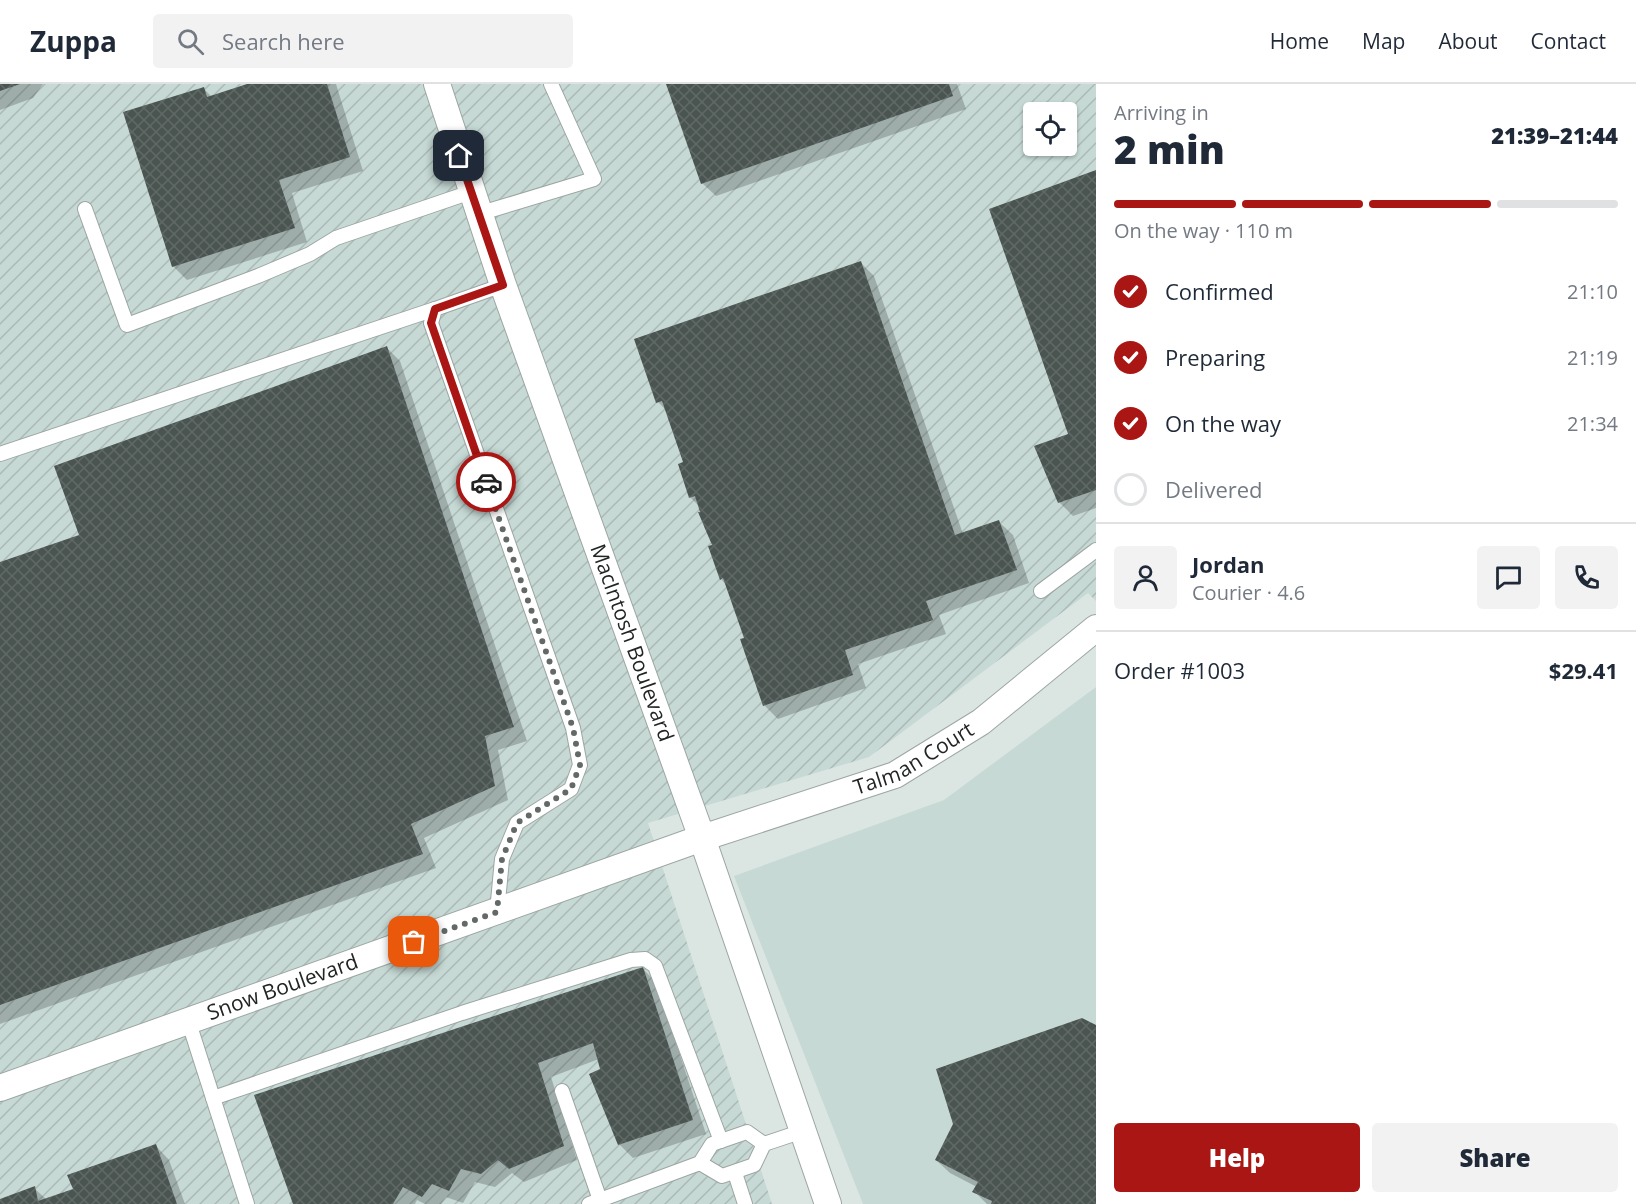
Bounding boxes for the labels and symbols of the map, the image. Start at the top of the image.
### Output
pin [433,130,484,181]
courier [456,452,516,512]
street label: MacIntosh Boulevard [584,540,681,745]
street label: Talman Court [850,715,979,801]
pin [388,916,439,967]
street label: Snow Boulevard [203,947,362,1026]

